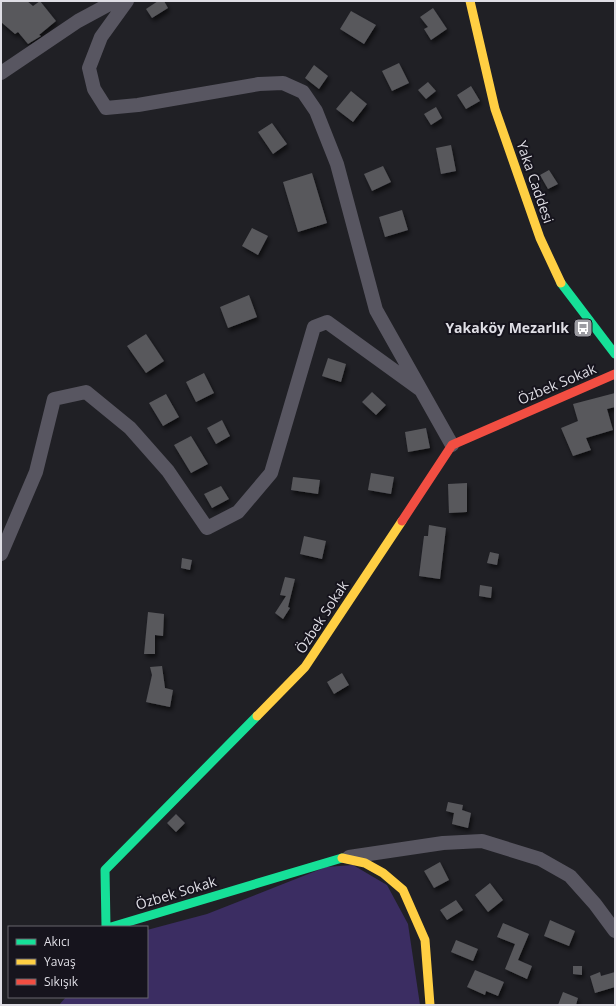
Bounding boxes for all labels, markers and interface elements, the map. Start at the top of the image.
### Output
street label: Yaka Caddesi [512,138,558,226]
bus stop icon: Yakaköy Mezarlık [572,317,594,339]
place label: Yakaköy Mezarlık [445,318,569,337]
street label: Özbek Sokak [515,358,600,409]
street label: Özbek Sokak [291,576,353,657]
street label: Özbek Sokak [133,871,219,914]
legend [8,926,148,998]
text: Akıcı [44,933,70,950]
text: Yavaş [44,953,76,970]
text: Sıkışık [44,973,79,990]

